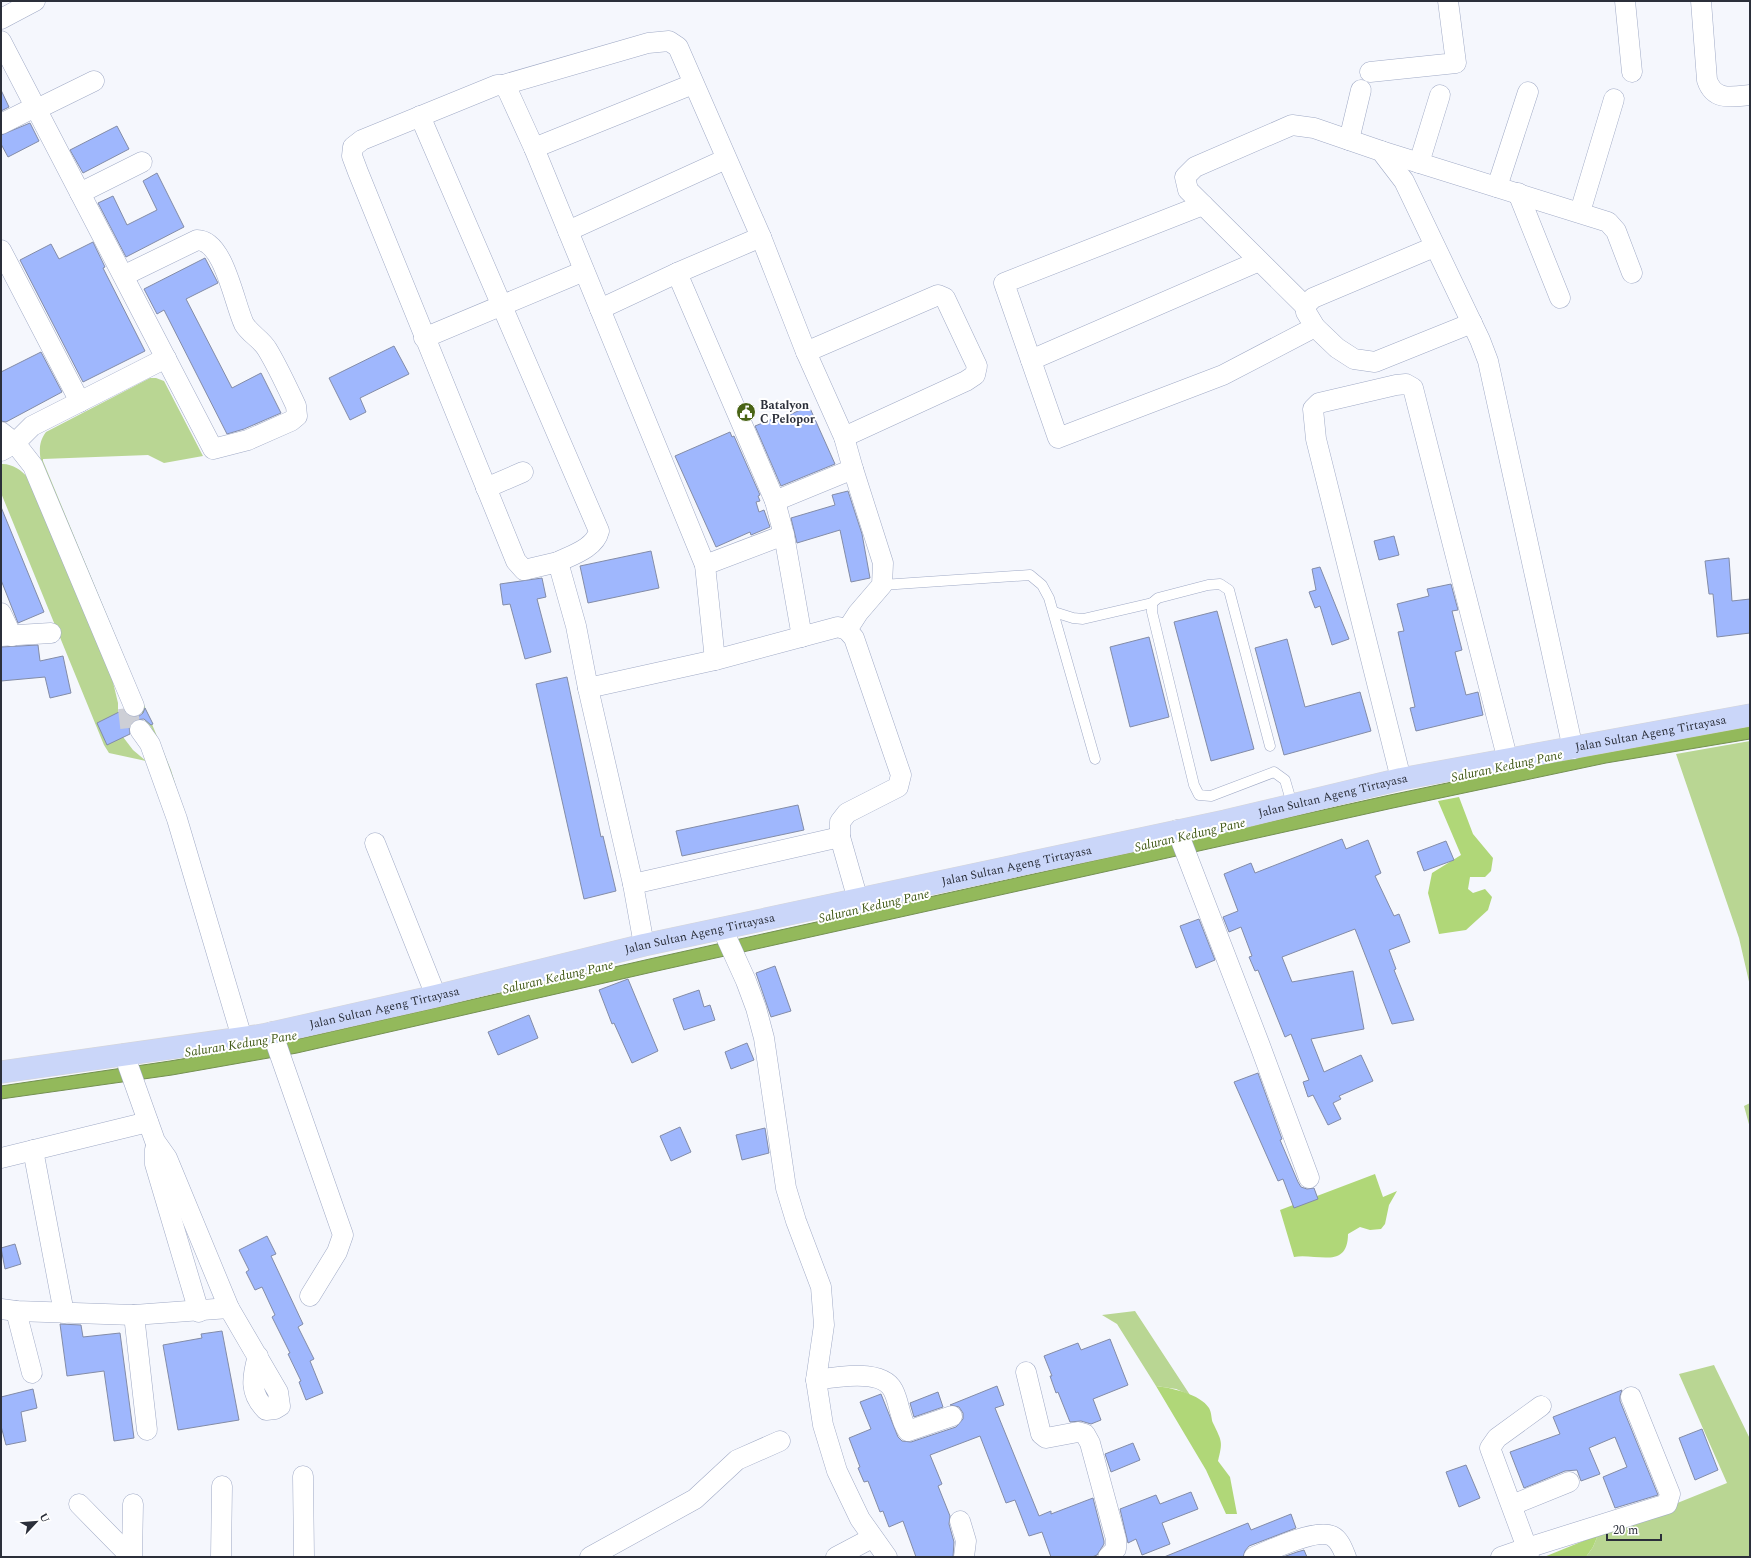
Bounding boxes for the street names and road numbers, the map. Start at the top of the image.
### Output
street label: Jalan Sultan Ageng Tirtayasa [1574,710,1728,756]
street label: Jalan Sultan Ageng Tirtayasa [1256,768,1409,822]
street label: Jalan Sultan Ageng Tirtayasa [940,840,1094,891]
street label: Jalan Sultan Ageng Tirtayasa [623,908,777,959]
street label: Jalan Sultan Ageng Tirtayasa [308,981,461,1034]

